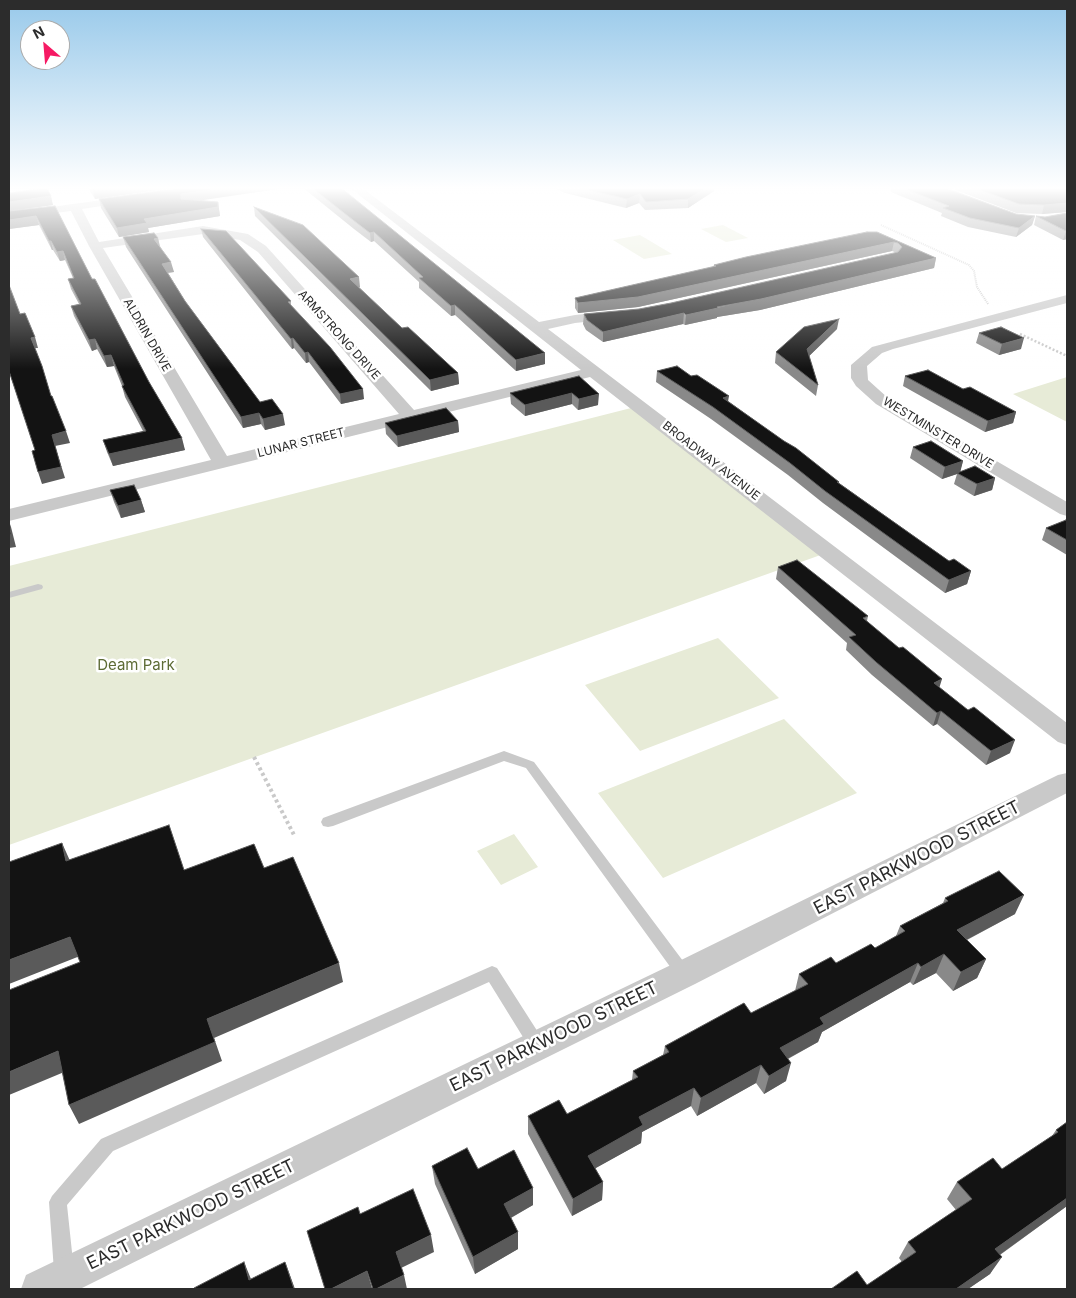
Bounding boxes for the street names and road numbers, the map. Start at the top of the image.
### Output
street label: ARMSTRONG DRIVE [295,287,383,383]
street label: ALDRIN DRIVE [120,296,174,374]
street label: WESTMINSTER DRIVE [880,394,996,472]
street label: BROADWAY AVENUE [659,419,763,503]
street label: LUNAR STREET [256,425,346,461]
street label: EAST PARKWOOD STREET [810,796,1024,920]
street label: EAST PARKWOOD STREET [446,977,662,1097]
street label: EAST PARKWOOD STREET [83,1155,299,1275]

